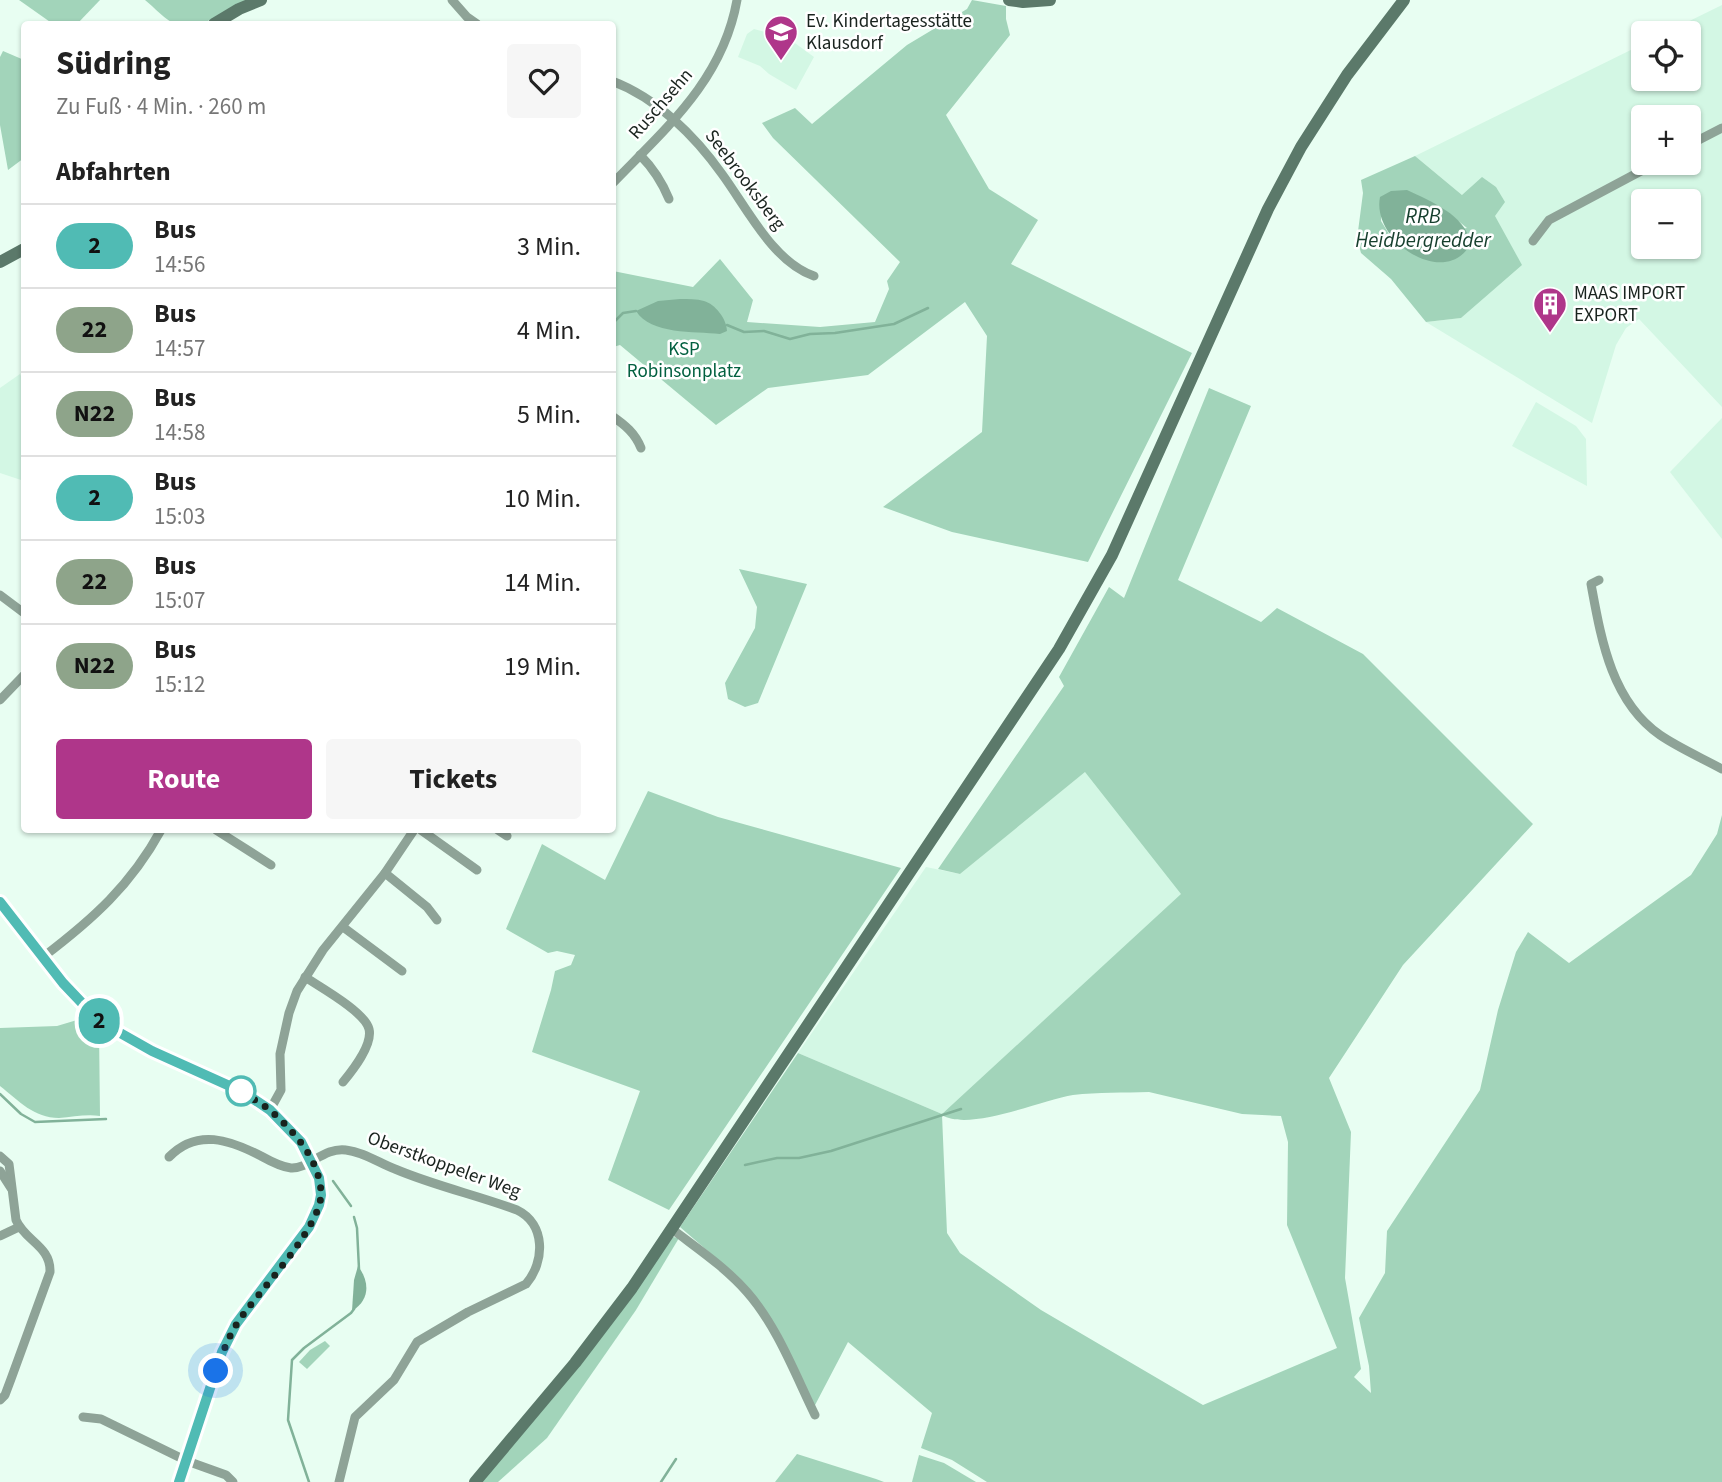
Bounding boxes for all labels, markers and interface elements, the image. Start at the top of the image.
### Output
place label: Ev. Kindertagesstätte Klausdorf [806,8,972,57]
school or university icon: Ev. Kindertagesstätte Klausdorf [762,13,800,62]
map controls [1631,21,1701,259]
button: locate [1631,21,1701,91]
text: Südring [56,40,171,87]
button: heart [507,44,581,118]
street label: Ruschsehn [623,63,699,145]
text: Zu Fuß · 4 Min. · 260 m [56,90,266,123]
button: + [1631,105,1701,175]
street label: Seebrooksberg [698,124,792,236]
text: Abfahrten [56,153,171,190]
button: − [1631,189,1701,259]
water label: RRB Heidbergredder [1355,201,1492,255]
text: Bus [154,211,196,248]
text: 2 [88,228,101,263]
text: 3 Min. [517,228,581,265]
text: 14:56 [154,248,205,281]
place label: MAAS IMPORT EXPORT [1574,280,1685,329]
building icon: MAAS IMPORT EXPORT [1531,285,1569,334]
text: Bus [154,295,196,332]
text: 22 [82,312,107,347]
text: 4 Min. [517,312,581,349]
text: 14:57 [154,332,205,365]
park label: KSP Robinsonplatz [627,336,741,385]
text: Bus [154,379,196,416]
text: N22 [74,396,115,431]
text: 5 Min. [517,396,581,433]
text: 14:58 [154,416,205,449]
text: Bus [154,463,196,500]
text: 2 [88,480,101,515]
text: 10 Min. [504,480,581,517]
text: 15:03 [154,500,205,533]
text: Bus [154,547,196,584]
text: 22 [82,564,107,599]
text: 14 Min. [504,564,581,601]
text: 15:07 [154,584,205,617]
text: Bus [154,631,196,668]
text: N22 [74,648,115,683]
text: 19 Min. [504,648,581,685]
text: 15:12 [154,668,205,701]
button: Route [56,739,312,819]
button: Tickets [326,739,581,819]
line badge: 2 [76,998,122,1044]
text: 2 [93,1003,105,1038]
unlabelled marker [226,1076,256,1106]
street label: Oberstkoppeler Weg [364,1125,525,1205]
your location [198,1353,233,1388]

